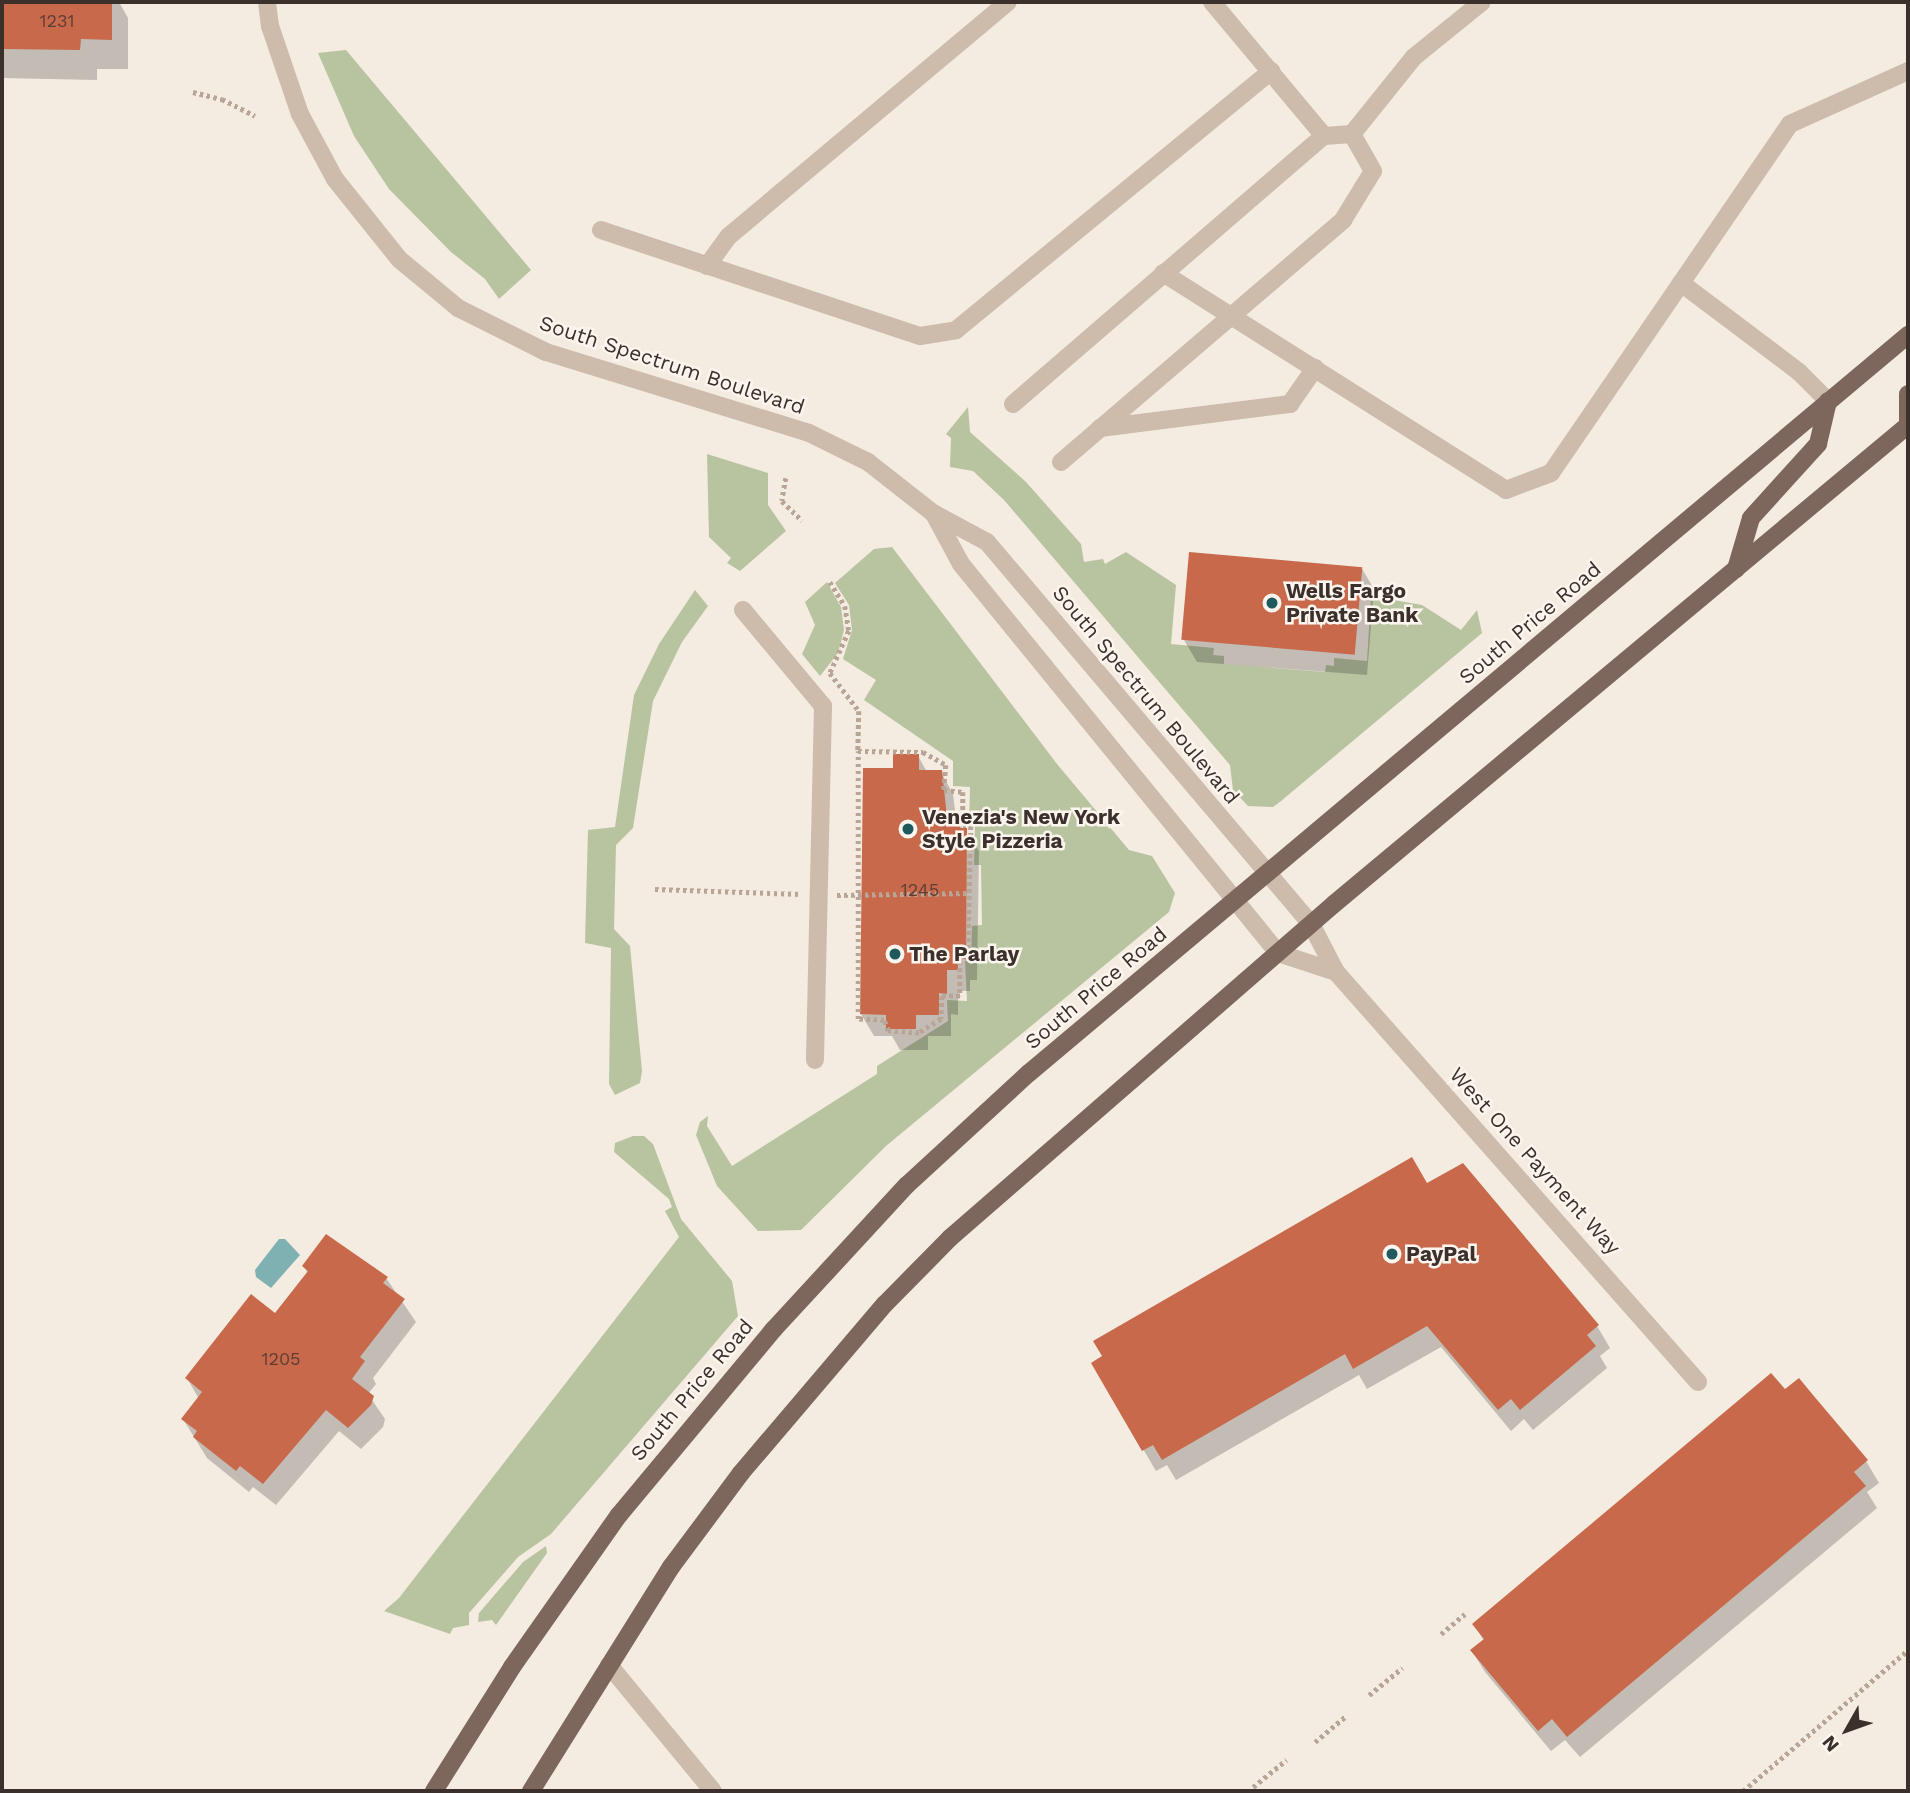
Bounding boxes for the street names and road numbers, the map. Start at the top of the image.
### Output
street label: South Spectrum Boulevard [536,310,808,420]
street label: South Price Road [1454,556,1606,690]
street label: South Spectrum Boulevard [1047,581,1245,809]
street label: South Price Road [1020,921,1172,1055]
street label: West One Payment Way [1444,1062,1626,1260]
street label: South Price Road [625,1314,759,1466]

